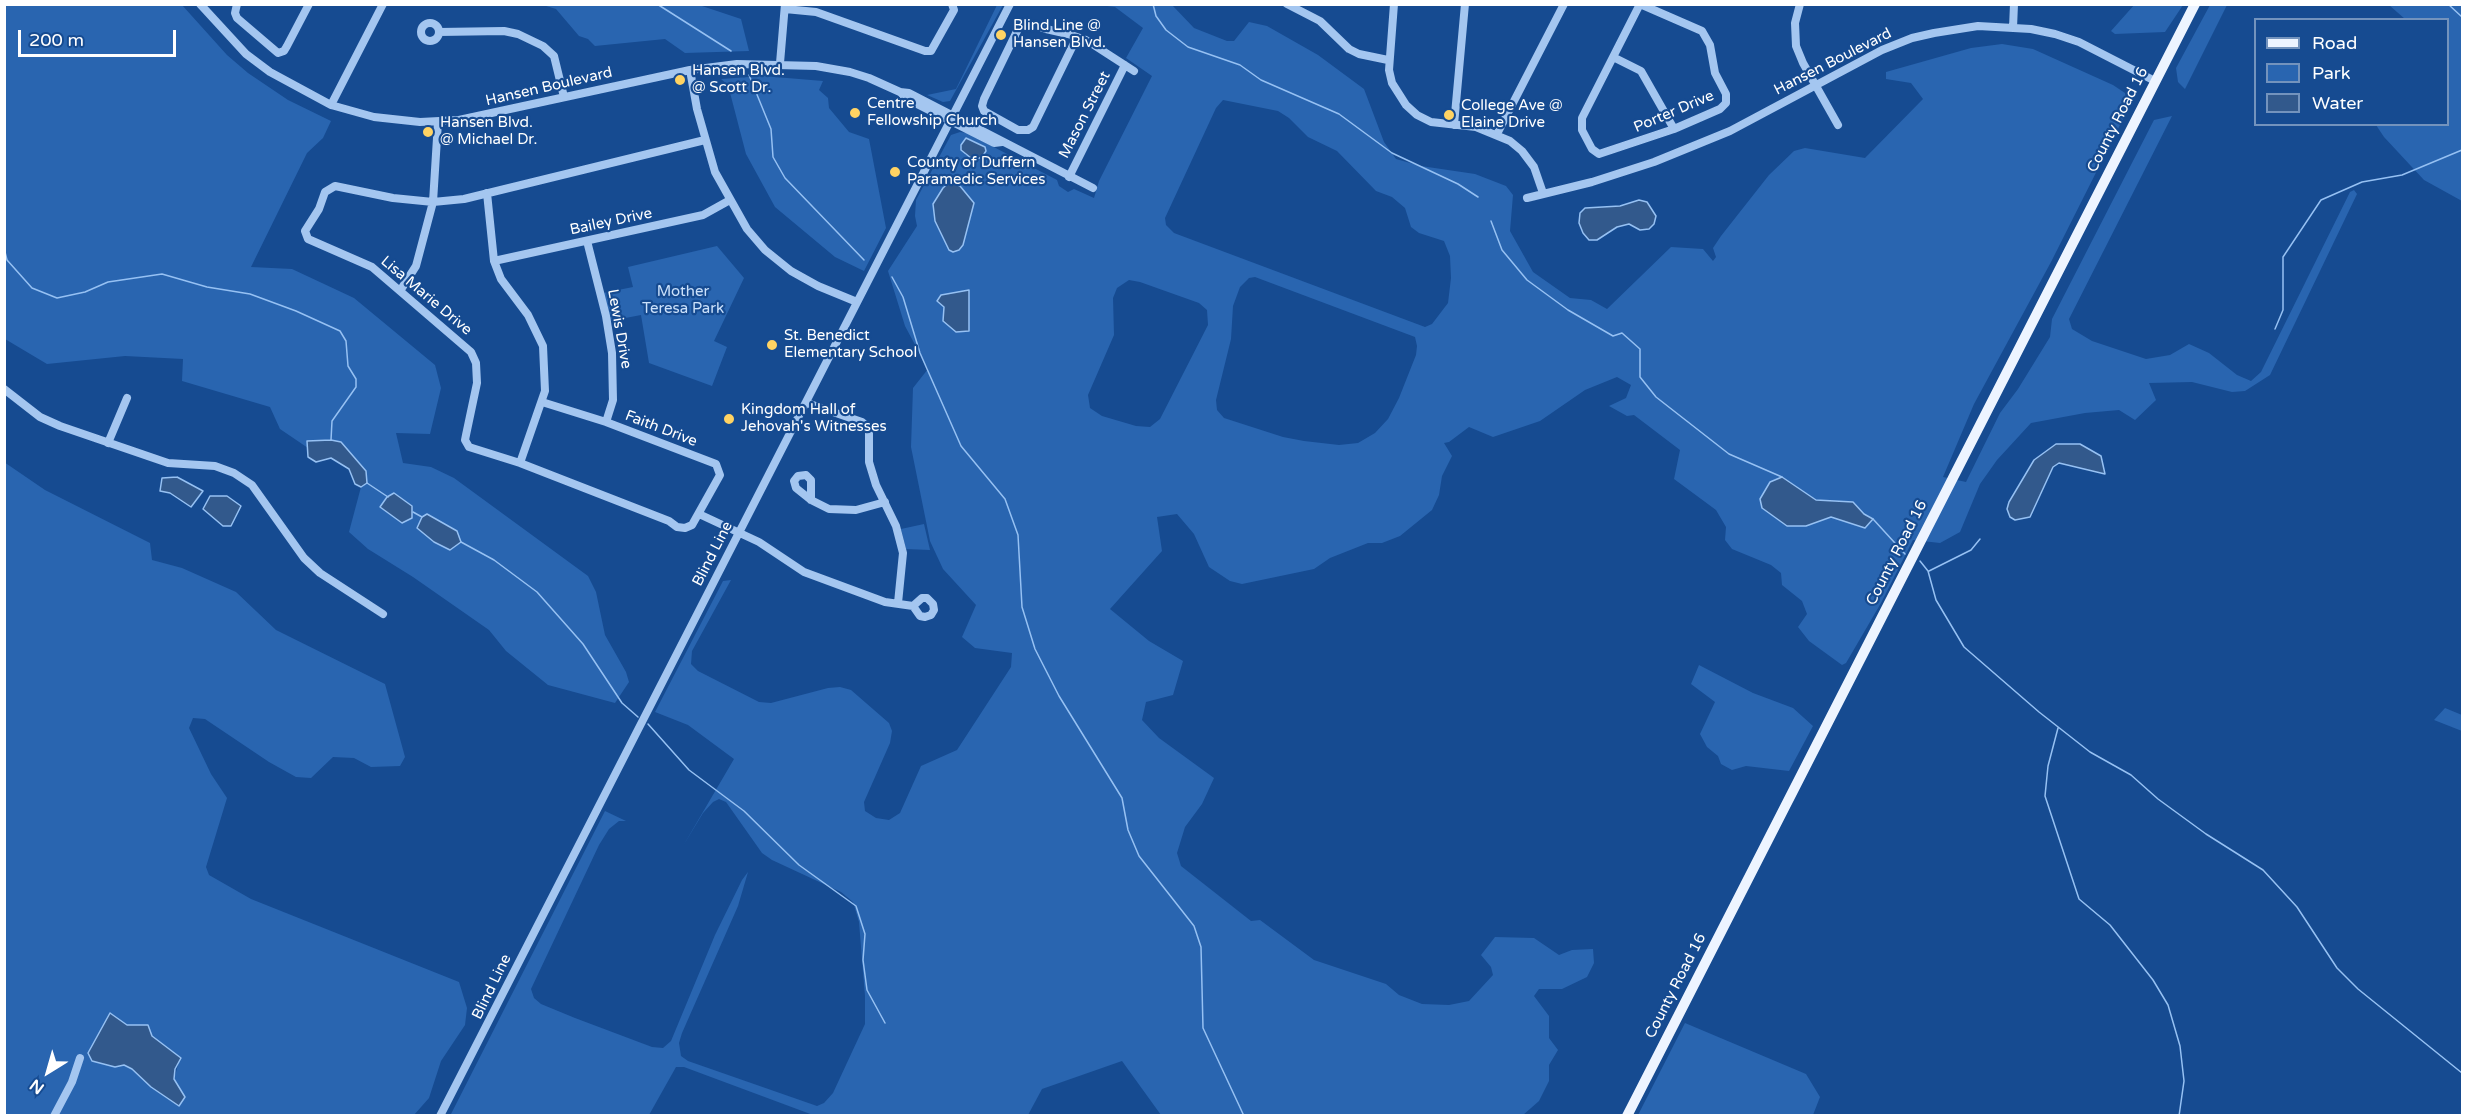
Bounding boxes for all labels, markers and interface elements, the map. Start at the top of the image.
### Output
place label: Blind Line @ Hansen Blvd. [1013,17,1106,52]
scale bar [21,18,178,56]
legend [2254,18,2449,126]
street label: Hansen Boulevard [1771,25,1895,99]
marker: Blind Line @ Hansen Blvd. [994,28,1008,42]
text: 200 m [29,29,84,51]
text: Road [2312,32,2357,54]
place label: Hansen Blvd. @ Scott Dr. [692,62,785,97]
text: Park [2312,62,2350,84]
street label: Hansen Boulevard [484,64,614,110]
street label: County Road 16 [2084,64,2152,176]
street label: Mason Street [1055,69,1115,161]
marker: Hansen Blvd. @ Scott Dr. [673,73,687,87]
street label: Porter Drive [1631,87,1717,137]
text: Water [2312,92,2363,114]
place label: Centre Fellowship Church [867,95,997,130]
place label: College Ave @ Elaine Drive [1461,97,1562,132]
marker: Centre Fellowship Church [848,106,862,120]
marker: College Ave @ Elaine Drive [1442,108,1456,122]
place label: Hansen Blvd. @ Michael Dr. [440,114,537,149]
marker: Hansen Blvd. @ Michael Dr. [421,125,435,139]
place label: County of Duffern Paramedic Services [907,154,1045,189]
marker: County of Duffern Paramedic Services [888,165,902,179]
street label: Bailey Drive [568,205,654,239]
street label: Lisa Marie Drive [377,253,475,339]
park label: Mother Teresa Park [642,283,724,318]
street label: Lewis Drive [603,288,635,370]
place label: St. Benedict Elementary School [784,327,917,362]
marker: St. Benedict Elementary School [765,338,779,352]
place label: Kingdom Hall of Jehovah's Witnesses [741,401,887,436]
street label: Faith Drive [622,407,700,451]
marker: Kingdom Hall of Jehovah's Witnesses [722,412,736,426]
street label: County Road 16 [1863,497,1931,609]
street label: Blind Line [689,519,737,589]
street label: County Road 16 [1642,930,1710,1042]
street label: Blind Line [469,951,515,1023]
north arrow [18,1042,78,1102]
text: N [26,1075,48,1098]

